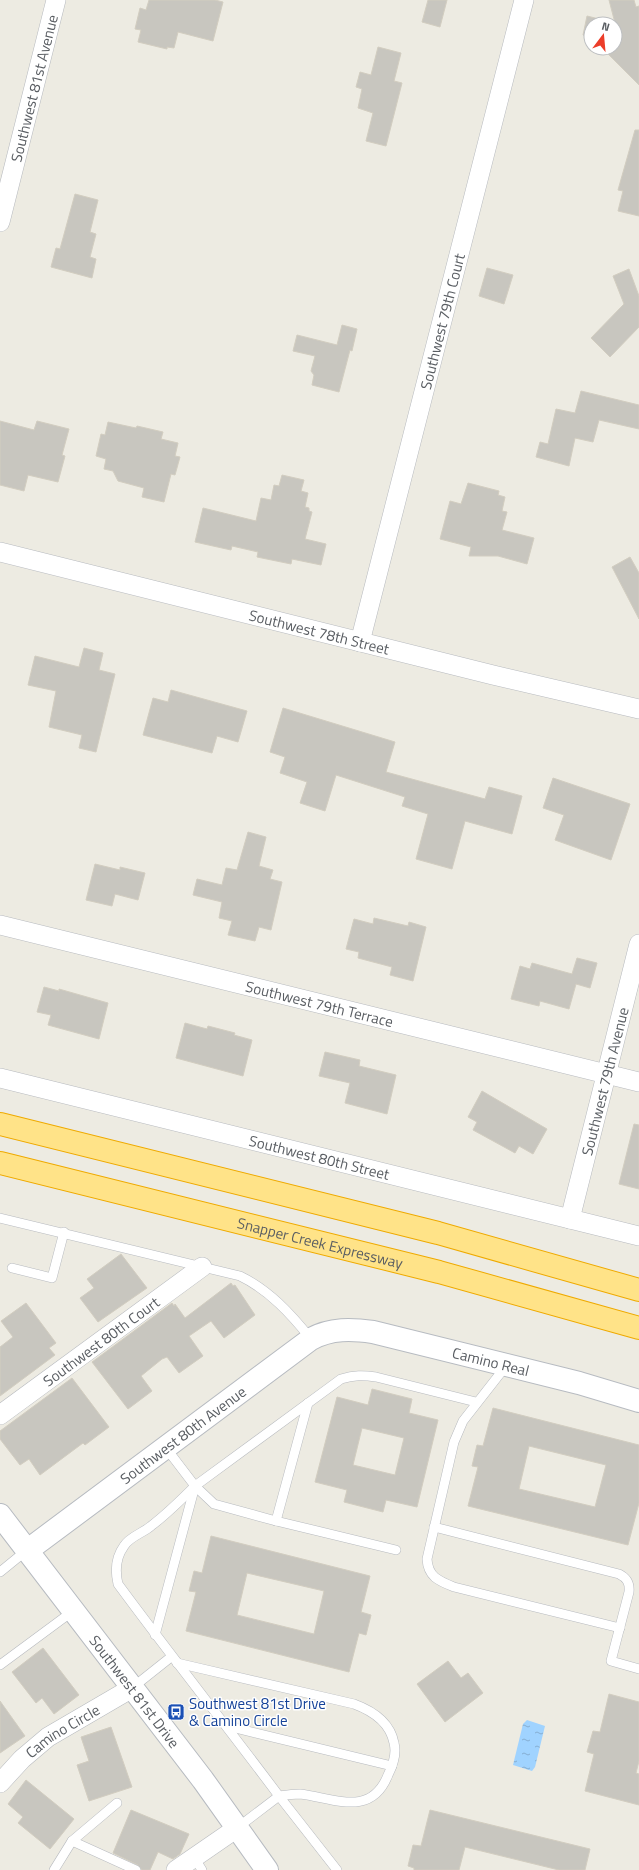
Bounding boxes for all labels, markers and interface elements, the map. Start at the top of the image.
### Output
street label: Southwest 81st Avenue [4,12,63,164]
north arrow [583,16,623,56]
text: N [600,18,612,35]
street label: Southwest 79th Court [414,250,471,392]
street label: Southwest 78th Street [247,603,393,660]
street label: Southwest 79th Terrace [243,974,396,1033]
street label: Southwest 79th Avenue [575,1005,634,1158]
street label: Southwest 80th Street [247,1129,393,1186]
street label: Snapper Creek Expressway [235,1211,406,1274]
street label: Southwest 80th Court [38,1290,165,1392]
street label: Camino Real [450,1341,532,1382]
street label: Southwest 80th Avenue [115,1380,251,1489]
street label: Southwest 81st Drive [84,1630,186,1753]
place label: Southwest 81st Drive & Camino Circle [189,1692,326,1732]
street label: Camino Circle [20,1698,104,1763]
bus stop icon: Southwest 81st Drive & Camino Circle [166,1702,186,1722]

